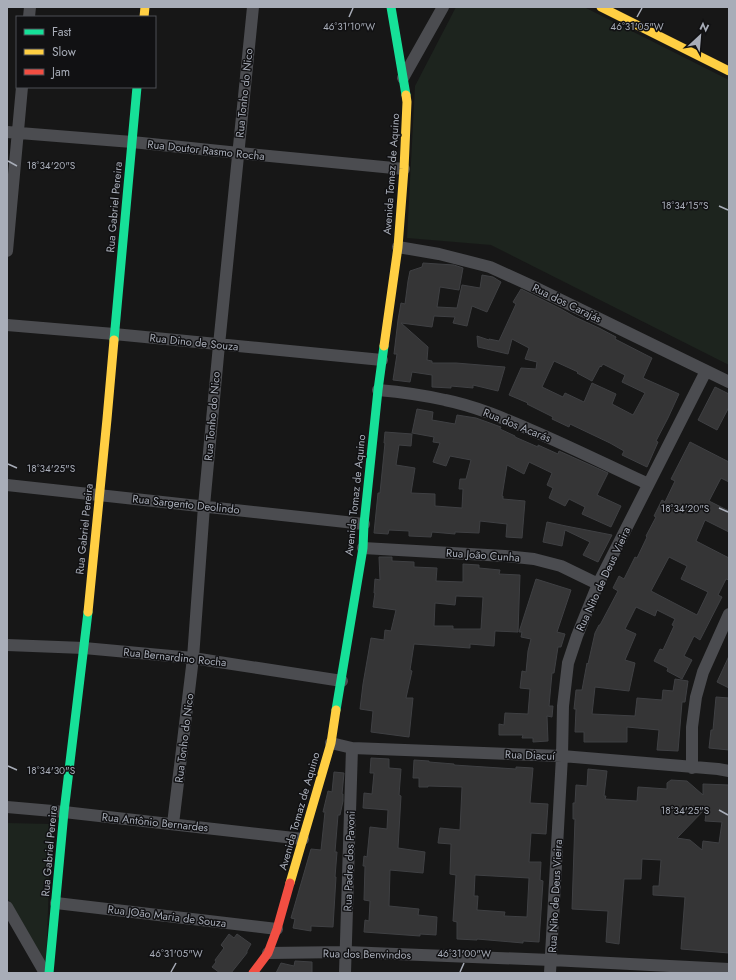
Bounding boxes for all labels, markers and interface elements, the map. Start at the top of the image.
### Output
legend [16,16,156,88]
north arrow [680,16,720,56]
text: N [697,18,712,36]
text: 46°31'10"W [323,19,375,34]
text: 46°31'05"W [610,19,664,34]
text: Fast [52,23,71,41]
text: Slow [52,43,77,61]
street label: Rua Tonho do Nico [231,48,257,138]
text: Jam [50,63,70,81]
street label: Avenida Tomaz de Aquino [379,113,403,235]
street label: Rua Doutor Rasmo Rocha [147,136,265,164]
text: 18°34'20"S [27,158,76,173]
street label: Rua Gabriel Pereira [102,161,126,253]
text: 18°34'15"S [661,198,709,213]
street label: Rua dos Carajás [530,279,605,327]
street label: Rua Dino de Souza [149,329,239,355]
street label: Rua Tonho do Nico [200,371,224,461]
street label: Rua dos Acarás [481,404,554,446]
street label: Avenida Tomaz de Aquino [341,434,369,556]
text: 18°34'25"S [27,461,76,476]
street label: Rua Gabriel Pereira [71,483,97,575]
street label: Rua Sargento Deolindo [132,490,240,518]
text: 18°34'20"S [661,501,710,516]
street label: Rua Nito de Deus Vieira [572,524,634,634]
street label: Rua João Cunha [446,544,520,566]
street label: Rua Bernardino Rocha [123,644,227,670]
street label: Rua Tonho do Nico [171,693,197,783]
street label: Rua Diacuí [505,746,556,764]
street label: Avenida Tomaz de Aquino [274,750,324,872]
text: 18°34'30"S [27,763,76,778]
text: 18°34'25"S [661,803,710,818]
street label: Rua Gabriel Pereira [37,805,61,897]
street label: Rua Antônio Bernardes [101,808,210,836]
street label: Rua Padre dos Pavoni [339,810,359,912]
street label: Rua Nito de Deus Vieira [544,839,566,953]
street label: Rua JOão Maria de Souza [107,901,227,931]
street label: Rua dos Benvindos [323,945,412,963]
text: 46°31'05"W [149,946,203,961]
text: 46°31'00"W [437,946,491,961]

